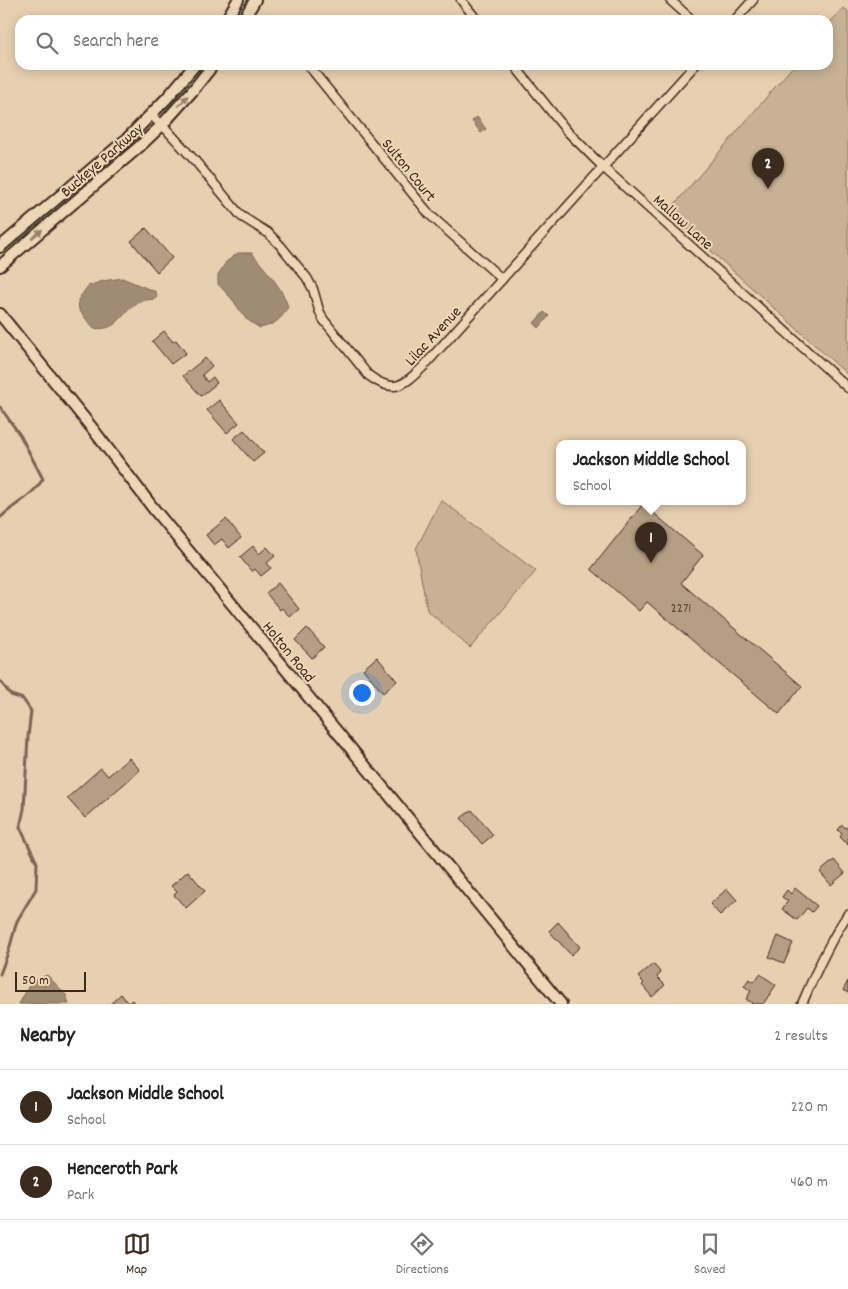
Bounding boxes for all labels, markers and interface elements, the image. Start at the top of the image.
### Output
search box [15,15,833,70]
icon: search [33,29,61,57]
text: Search here [73,29,159,56]
one-way arrow [177,96,189,108]
street label: Buckeye Parkway [56,118,150,203]
street label: Sulton Court [375,134,441,207]
pin: 2 [752,148,784,189]
street label: Mallow Lane [647,190,718,256]
one-way arrow [30,229,43,240]
street label: Lilac Avenue [400,302,468,372]
popup [556,440,746,505]
text: Jackson Middle School [573,448,729,475]
text: School [573,475,612,498]
pin: 1 [635,522,667,563]
house number: 2271 [671,599,691,619]
street label: Holton Road [256,617,320,688]
your location [349,680,375,706]
scale bar [15,969,86,992]
text: 50 m [22,971,49,991]
text: Nearby [20,1022,75,1052]
text: 2 results [774,1025,828,1048]
text: Jackson Middle School [67,1082,224,1109]
text: 1 [34,1096,38,1119]
text: 220 m [791,1096,828,1119]
text: School [67,1109,106,1132]
text: Henceroth Park [67,1157,178,1184]
text: 2 [33,1171,40,1194]
text: 460 m [790,1171,828,1194]
text: Park [67,1184,94,1207]
tab: Map [123,1230,151,1280]
tab: Directions [396,1230,449,1280]
tab: Saved [694,1230,725,1280]

